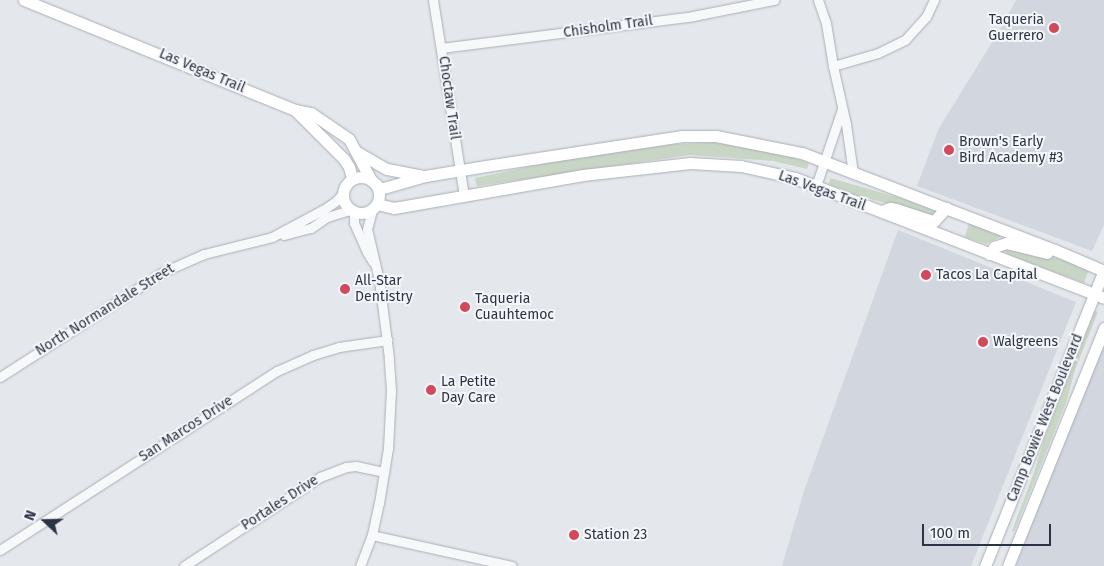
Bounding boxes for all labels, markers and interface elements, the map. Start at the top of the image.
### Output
street label: Chisholm Trail [562,12,654,42]
place label: Taqueria Guerrero [988,12,1044,44]
marker: Taqueria Guerrero [1048,22,1060,34]
street label: Las Vegas Trail [156,45,248,97]
street label: Choctaw Trail [435,55,463,141]
place label: Brown's Early Bird Academy #3 [959,134,1063,166]
marker: Brown's Early Bird Academy #3 [943,144,955,156]
street label: Las Vegas Trail [776,167,868,215]
street label: North Normandale Street [33,260,177,360]
place label: Tacos La Capital [936,267,1037,283]
marker: Tacos La Capital [920,269,932,281]
place label: All-Star Dentistry [355,273,413,306]
marker: All-Star Dentistry [339,283,351,295]
place label: Taqueria Cuauhtemoc [475,291,554,324]
marker: Taqueria Cuauhtemoc [459,301,471,313]
street label: Camp Bowie West Boulevard [1004,332,1086,504]
place label: Walgreens [993,334,1058,350]
marker: Walgreens [977,336,989,348]
place label: La Petite Day Care [441,374,496,407]
marker: La Petite Day Care [425,384,437,396]
street label: San Marcos Drive [136,392,236,466]
street label: Portales Drive [238,472,322,534]
north arrow [20,496,70,546]
text: N [21,508,40,523]
scale bar [924,514,1053,546]
text: 100 m [930,524,970,542]
place label: Station 23 [584,527,647,543]
marker: Station 23 [568,529,580,541]

